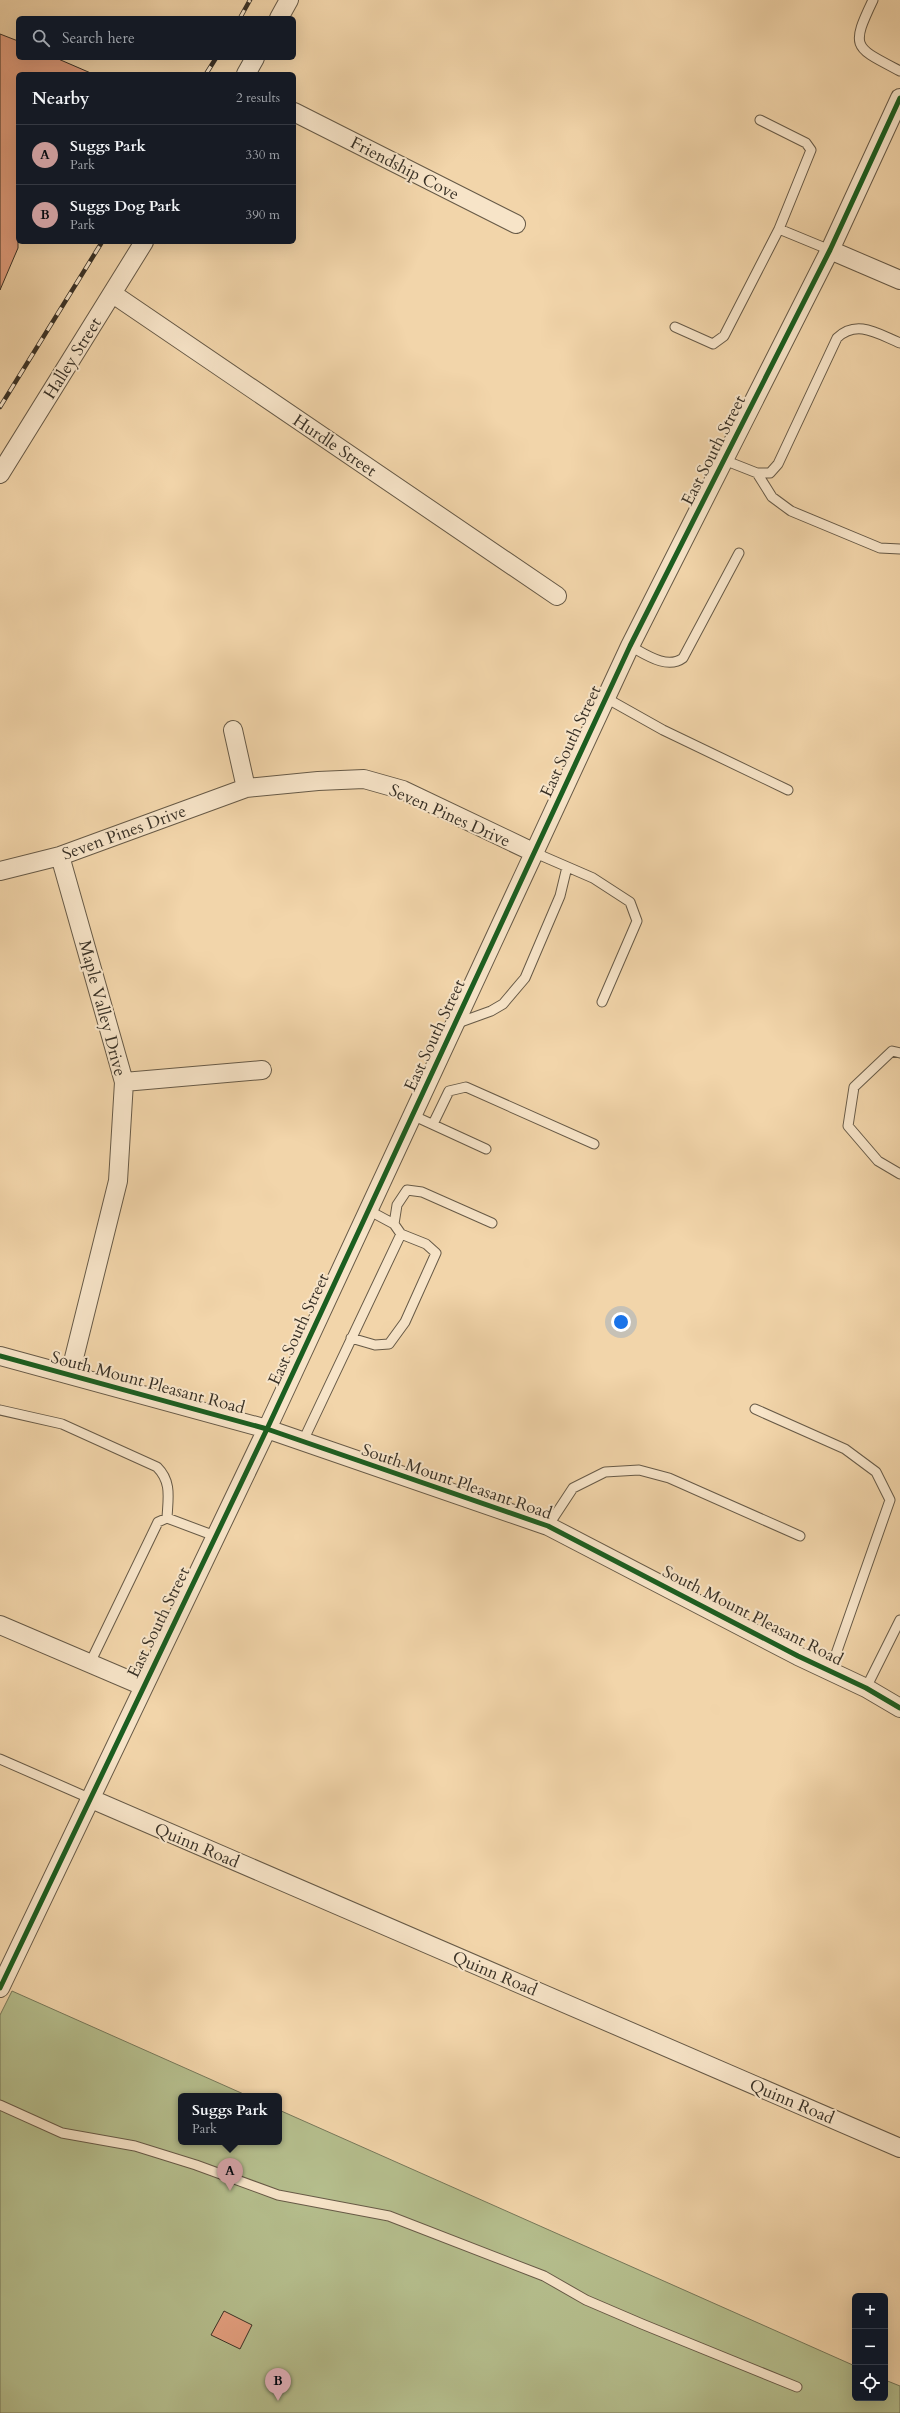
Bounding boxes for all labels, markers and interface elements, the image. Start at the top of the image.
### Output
search box [16,16,296,60]
icon: search [30,27,52,49]
text: Search here [62,28,135,48]
text: Nearby [32,87,89,110]
text: 2 results [236,89,280,107]
street label: Friendship Cove [347,131,463,206]
text: Suggs Park [70,136,146,156]
text: A [40,146,50,164]
text: 330 m [246,146,280,164]
text: Park [70,156,95,174]
text: Suggs Dog Park [70,196,180,216]
text: B [40,206,50,224]
text: 390 m [246,206,280,224]
text: Park [70,216,95,234]
street label: Halley Street [38,312,107,404]
street label: East South Street [676,391,751,509]
street label: Hurdle Street [288,409,382,482]
street label: East South Street [535,681,607,801]
street label: Seven Pines Drive [386,778,514,852]
street label: Seven Pines Drive [59,799,189,866]
street label: Maple Valley Drive [73,938,132,1079]
street label: East South Street [399,975,471,1095]
street label: East South Street [263,1269,335,1389]
your location [611,1312,631,1332]
street label: South Mount Pleasant Road [48,1346,247,1419]
street label: South Mount Pleasant Road [359,1438,555,1525]
street label: South Mount Pleasant Road [659,1560,847,1671]
street label: East South Street [122,1562,196,1681]
street label: Quinn Road [151,1817,243,1874]
street label: Quinn Road [449,1945,541,2002]
street label: Quinn Road [746,2073,838,2130]
popup [178,2093,282,2145]
text: Suggs Park [192,2100,268,2120]
text: Park [192,2120,217,2138]
pin: A [217,2158,243,2191]
map controls [852,2293,888,2401]
button: + [852,2293,888,2329]
button: − [852,2329,888,2365]
button: locate [852,2365,888,2401]
pin: B [265,2368,291,2401]

